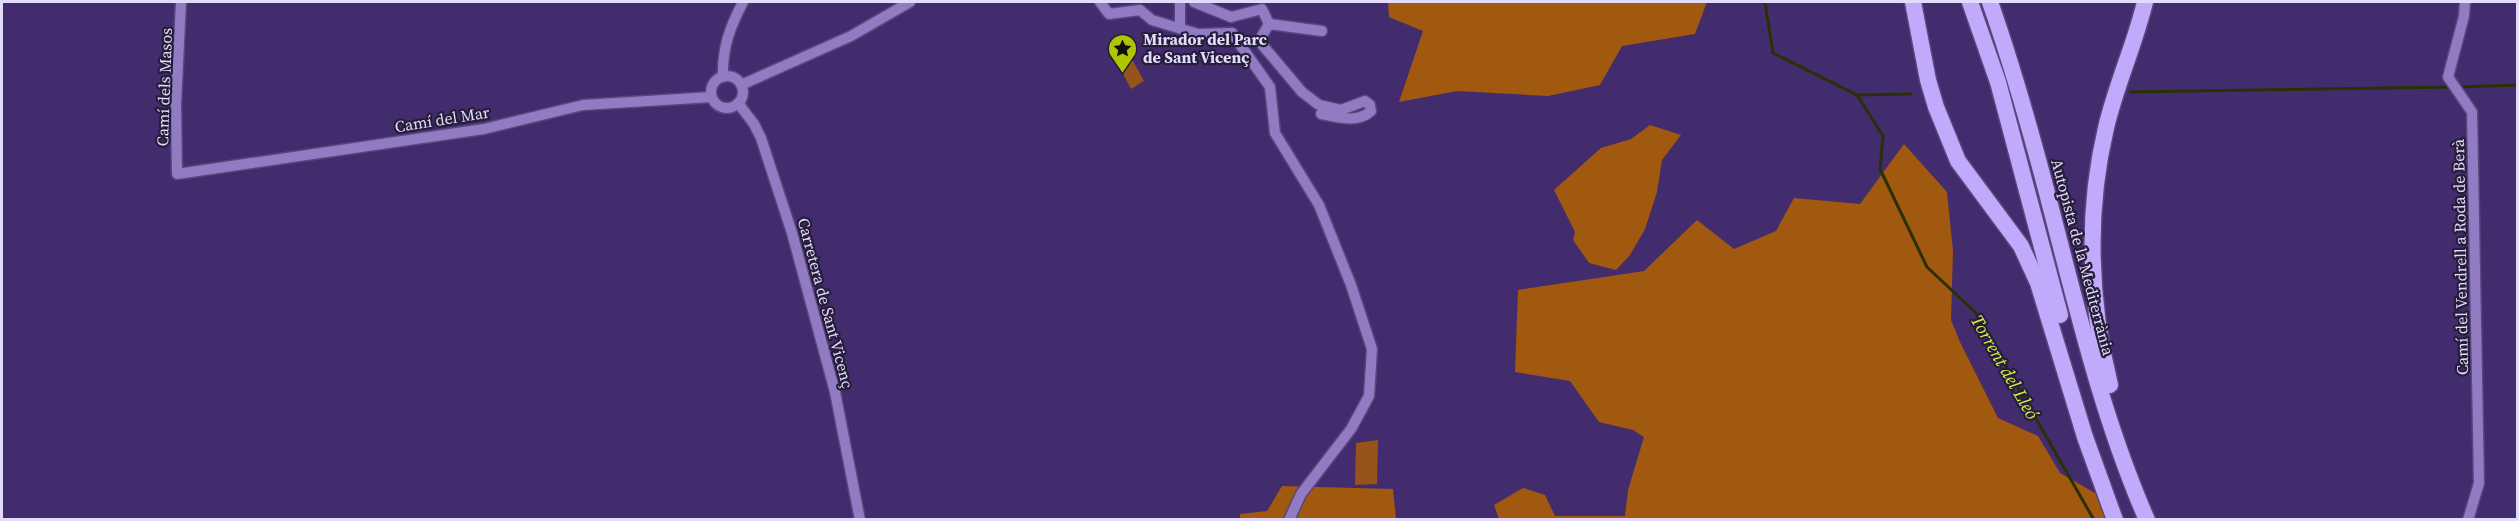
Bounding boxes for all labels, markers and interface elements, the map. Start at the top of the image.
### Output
street label: Camí dels Masos [151,27,177,147]
place label: Mirador del Parc de Sant Vicenç [1143,28,1267,68]
place icon: Mirador del Parc de Sant Vicenç [1106,32,1138,74]
street label: Camí del Mar [393,101,491,137]
street label: Camí del Vendrell a Roda de Berà [2447,138,2473,375]
street label: Autopista de la Mediterrània [2046,156,2120,358]
street label: Carretera de Sant Vicenç [793,215,859,391]
water label: Torrent del Lleó [1965,310,2045,424]

